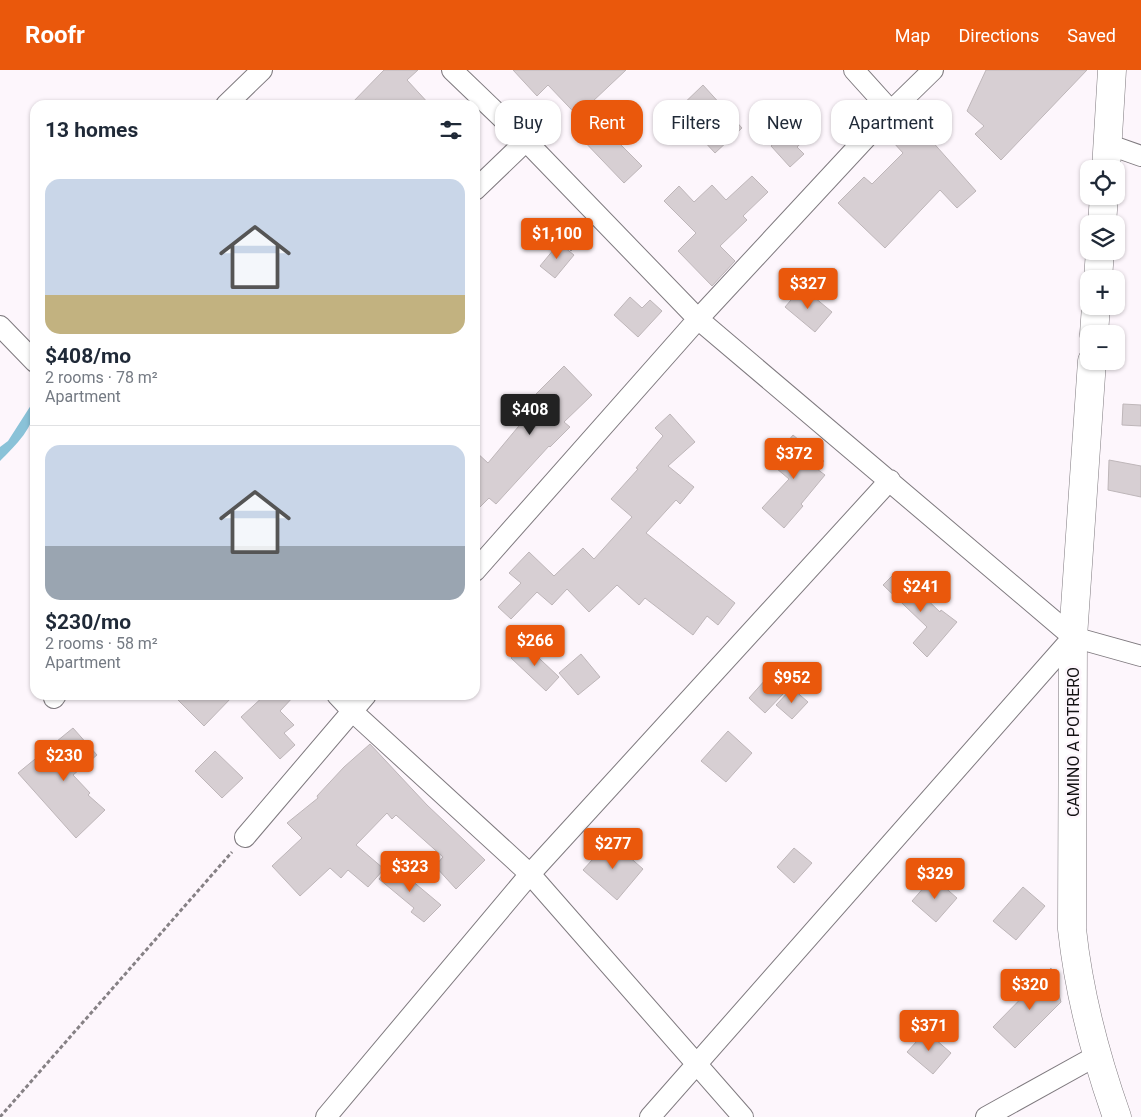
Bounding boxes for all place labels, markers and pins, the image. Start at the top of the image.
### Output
pin: $1,100 [516,218,598,260]
pin: $327 [778,268,838,310]
pin: $408 [500,394,560,436]
pin: $372 [764,438,824,480]
pin: $241 [891,570,951,613]
pin: $266 [505,624,565,667]
pin: $952 [762,662,822,704]
pin: $230 [34,740,94,782]
pin: $277 [583,828,643,870]
pin: $323 [380,850,440,893]
pin: $329 [905,858,965,900]
pin: $320 [1000,968,1060,1011]
pin: $371 [899,1010,959,1052]

